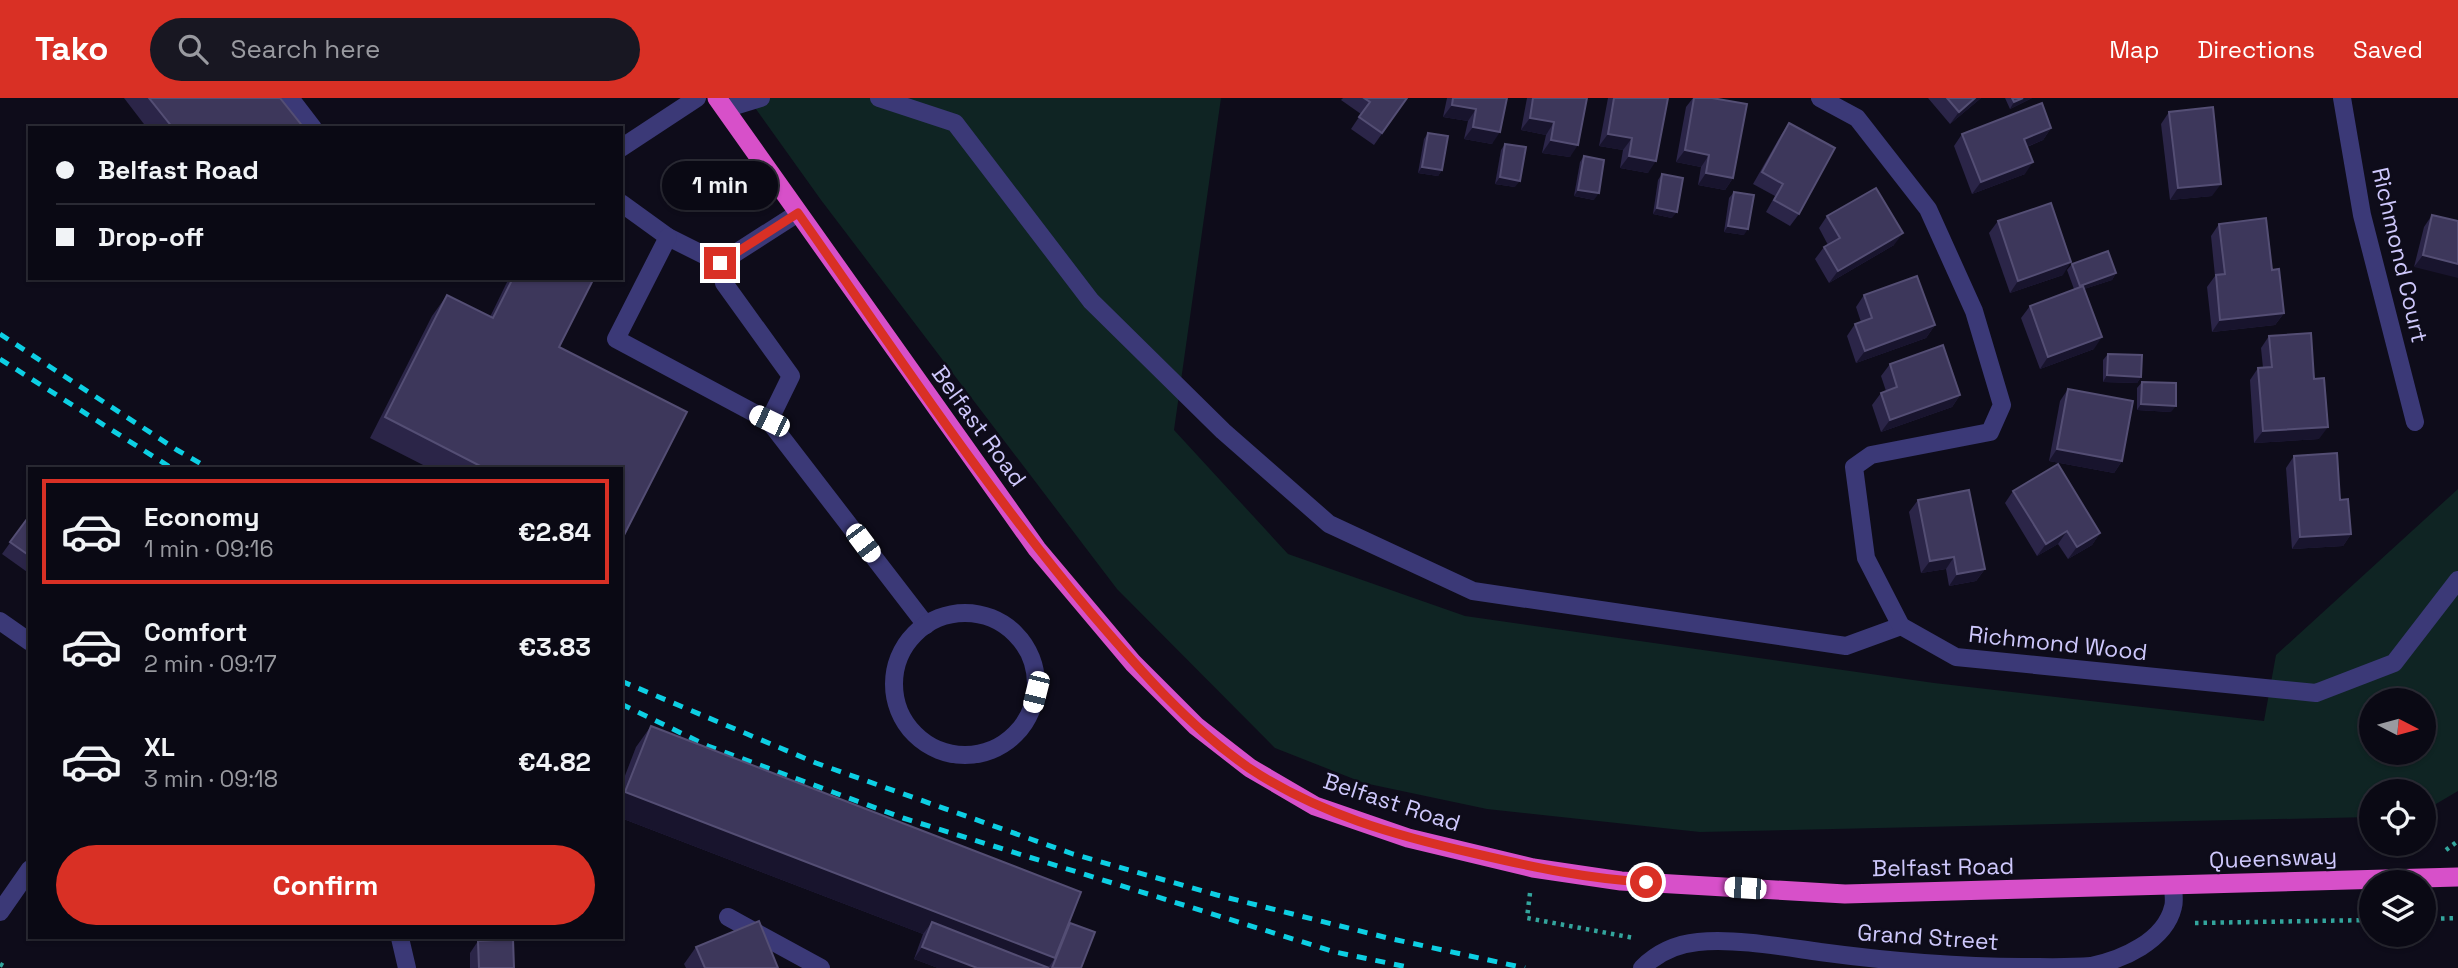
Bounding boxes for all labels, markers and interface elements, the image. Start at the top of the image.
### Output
search box [150,18,640,81]
text: Tako [35,28,108,70]
icon: search [174,30,212,68]
text: Search here [230,32,380,66]
text: Map [2109,34,2159,65]
text: Directions [2197,34,2315,65]
text: Saved [2353,34,2423,65]
text: Belfast Road [98,153,259,187]
callout: 1 min [662,162,778,211]
street label: Richmond Court [2365,164,2435,346]
text: 1 min [692,170,748,200]
text: Drop-off [98,220,204,254]
route end [704,247,736,279]
street label: Belfast Road [925,360,1033,492]
car [746,402,793,440]
icon: car [60,500,123,563]
text: Economy [144,500,260,534]
text: €2.84 [518,515,591,549]
car [842,520,885,566]
text: 1 min · 09:16 [144,534,274,564]
icon: car [60,615,123,678]
text: Comfort [144,615,247,649]
street label: Richmond Wood [1967,619,2149,667]
text: €3.83 [518,630,591,664]
text: 2 min · 09:17 [144,649,277,679]
car [1021,669,1052,715]
north arrow [2359,688,2436,765]
map controls [2359,688,2436,947]
icon: car [60,730,123,793]
text: XL [144,730,175,764]
text: €4.82 [518,745,591,779]
text: 3 min · 09:18 [144,764,278,794]
street label: Belfast Road [1320,766,1464,838]
button: locate [2359,779,2436,856]
street label: Queensway [2209,841,2337,875]
button: Confirm [56,845,595,925]
street label: Belfast Road [1872,851,2014,883]
route start [1630,866,1662,898]
button: layers [2359,870,2436,947]
car [1724,876,1767,900]
street label: Grand Street [1856,917,2000,957]

